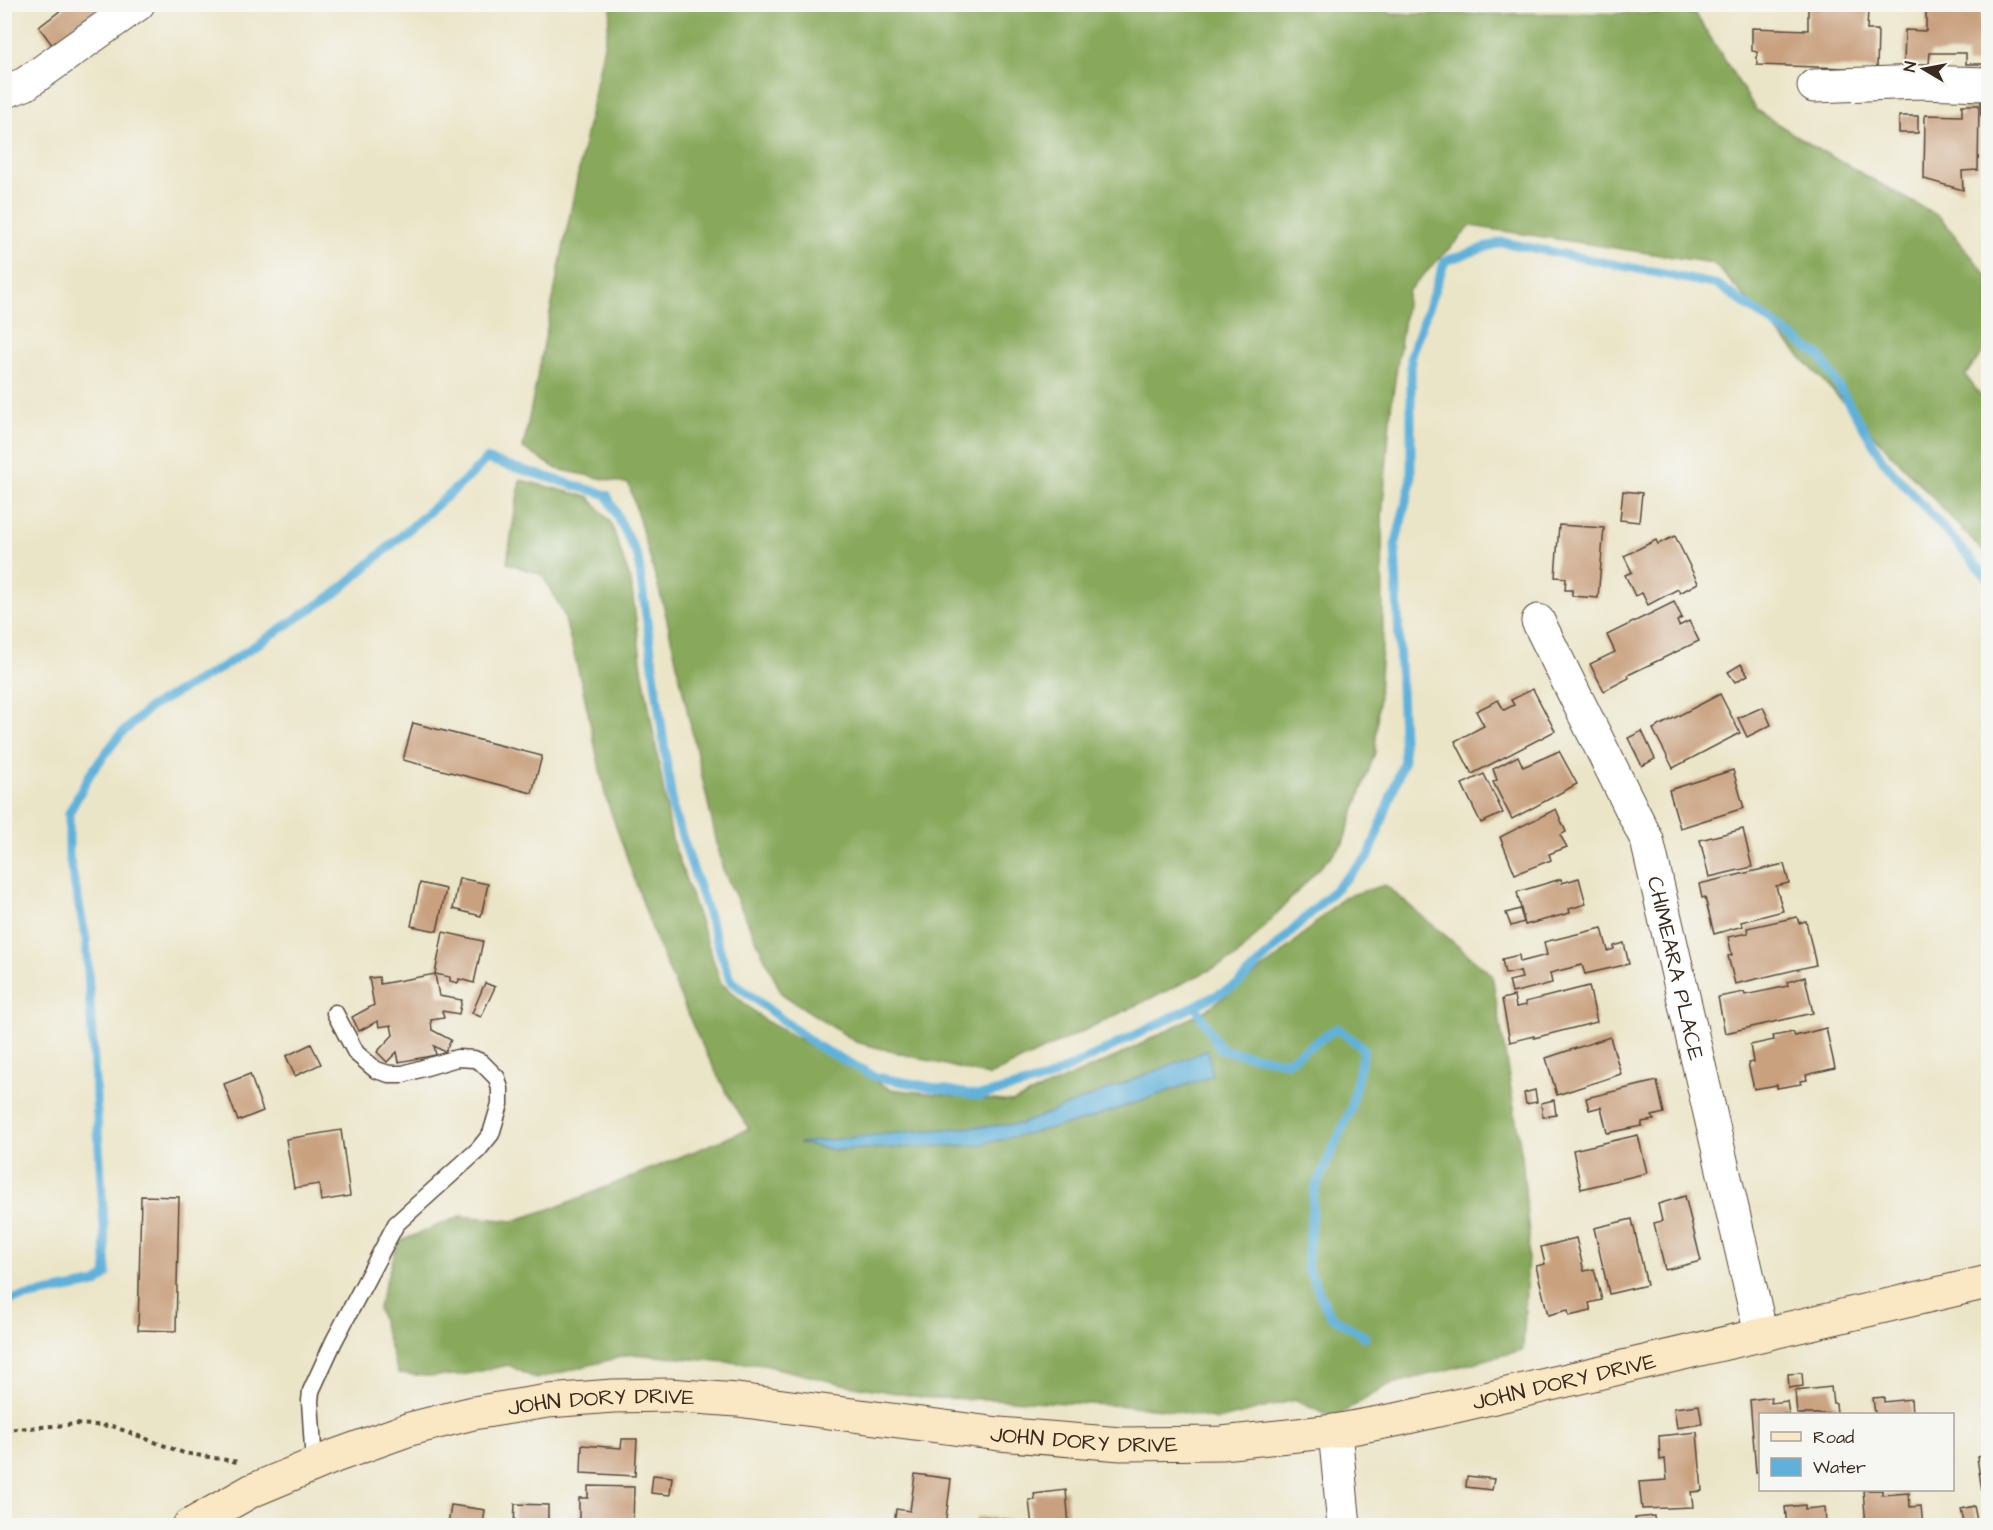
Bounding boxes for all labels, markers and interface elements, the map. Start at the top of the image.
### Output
north arrow [1894,39,1954,99]
text: N [1899,60,1922,73]
street label: CHIMEARA PLACE [1639,873,1711,1063]
street label: JOHN DORY DRIVE [1469,1346,1659,1419]
street label: JOHN DORY DRIVE [506,1381,696,1424]
legend [1759,1413,1954,1491]
street label: JOHN DORY DRIVE [989,1419,1178,1461]
text: Road [1813,1425,1854,1450]
text: Water [1813,1455,1866,1480]

